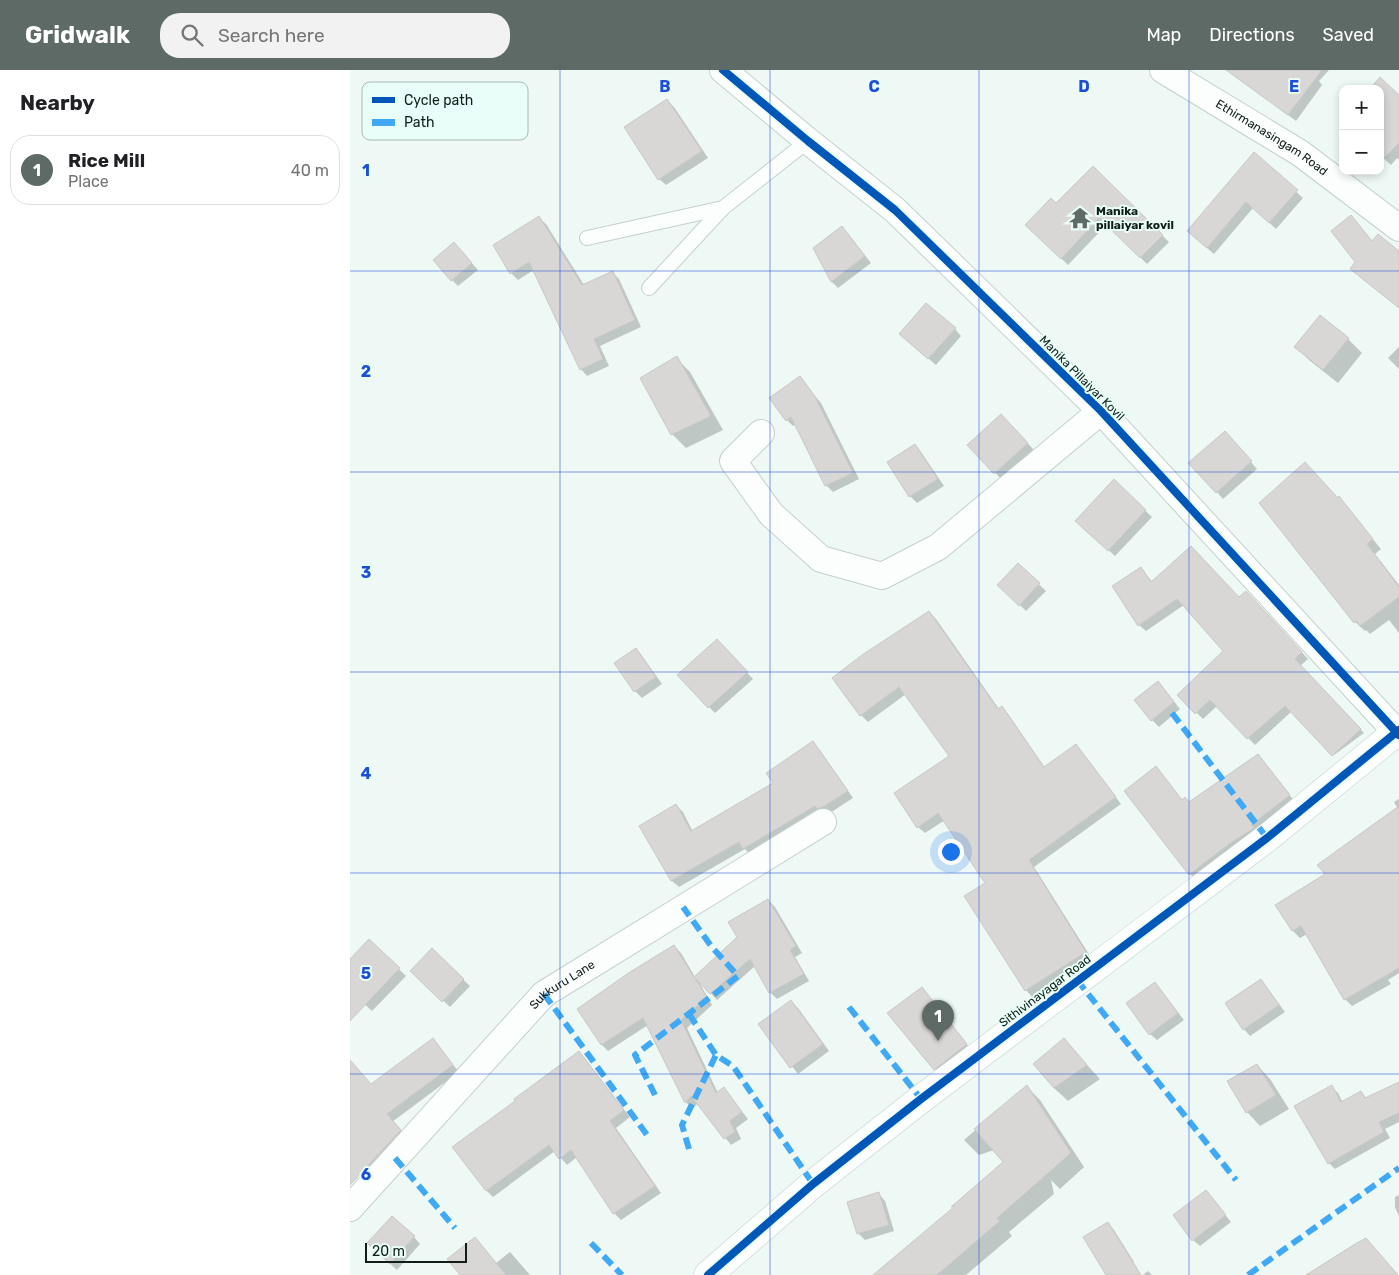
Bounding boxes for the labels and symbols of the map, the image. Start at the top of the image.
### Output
text: B [659,77,671,96]
text: C [868,77,880,96]
text: D [1078,77,1090,96]
text: E [1289,77,1299,96]
legend [362,82,528,140]
text: Cycle path [404,92,473,109]
street label: Ethirmanasingam Road [1213,97,1330,178]
text: Path [404,114,435,131]
text: 1 [362,161,370,180]
place label: Manika pillaiyar kovil [1096,204,1174,232]
temple icon: Manika pillaiyar kovil [1067,205,1093,231]
street label: Manika Pillaiyar Kovil [1037,333,1127,423]
text: 2 [361,362,371,381]
text: 3 [361,563,371,582]
text: 4 [361,764,372,783]
your location [938,839,964,865]
street label: Sithivinayagar Road [996,952,1094,1030]
street label: Sukkuru Lane [527,957,598,1012]
text: 5 [361,964,371,983]
pin: 1 [922,1000,954,1041]
text: 6 [361,1165,371,1184]
scale bar [365,1240,468,1263]

